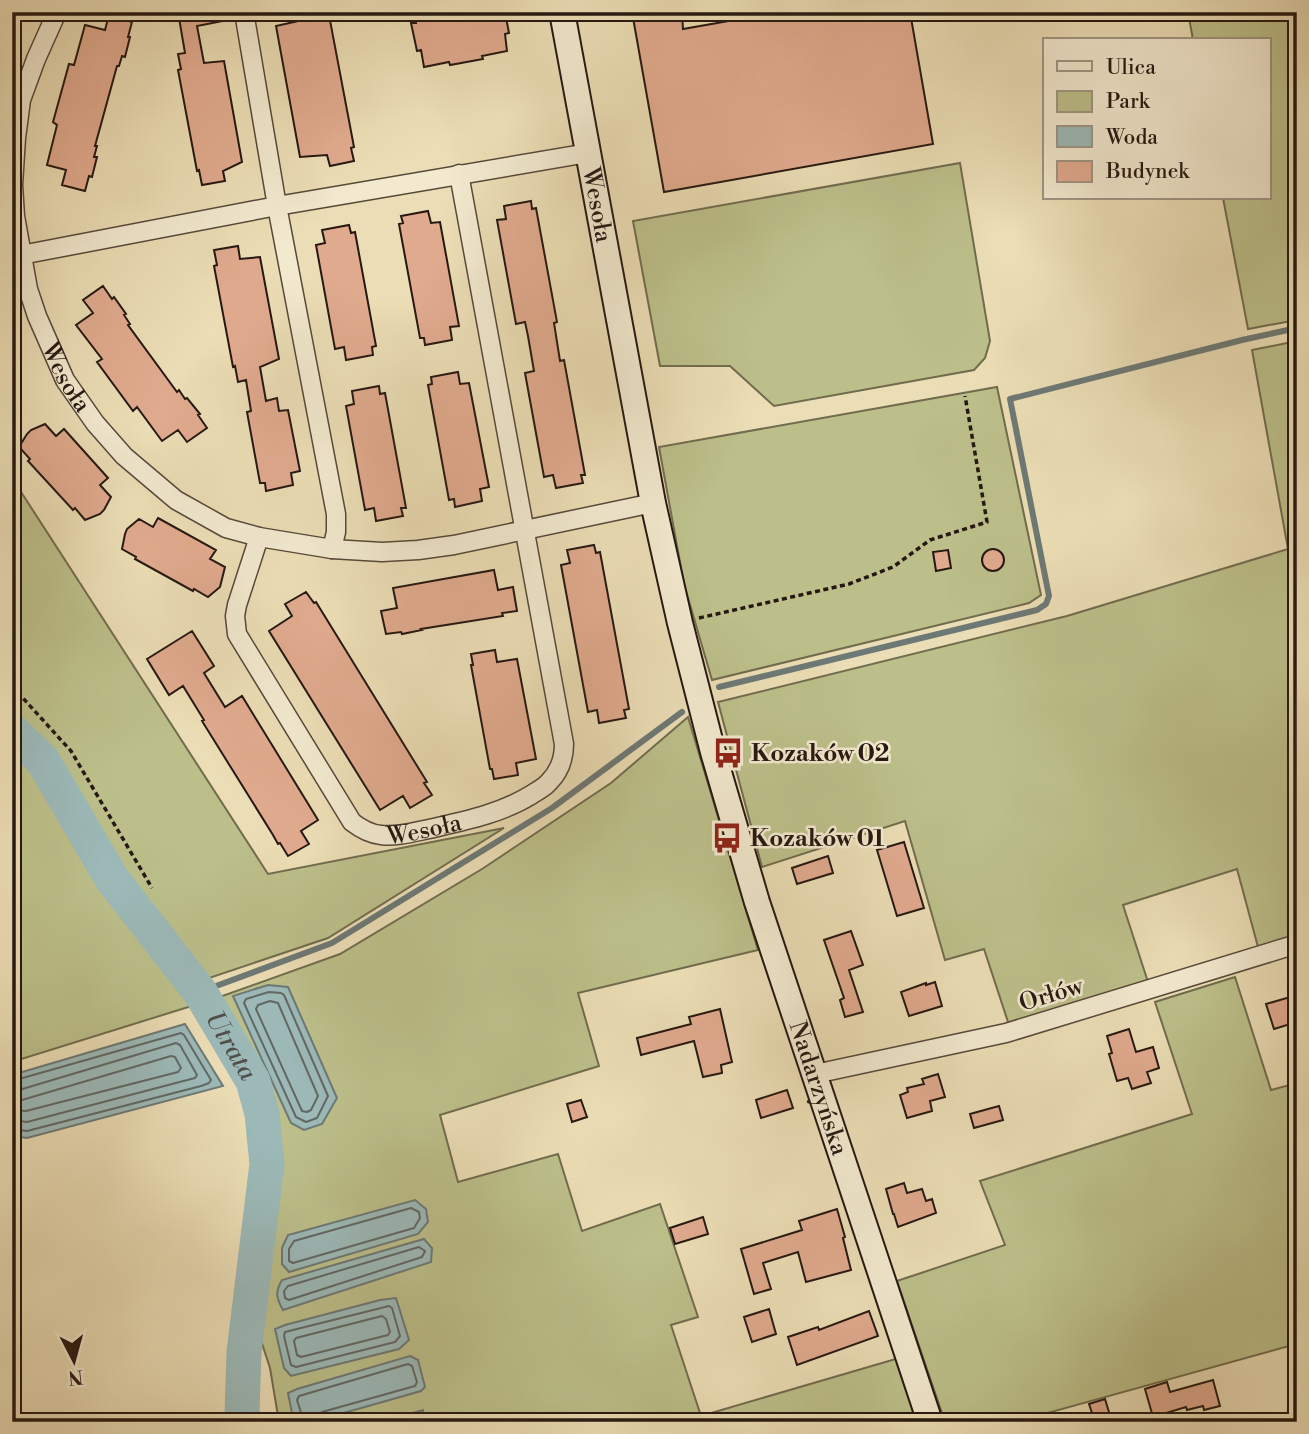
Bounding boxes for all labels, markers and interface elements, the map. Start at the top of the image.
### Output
legend [1043,38,1270,200]
text: Ulica [1106,55,1156,81]
text: Park [1106,89,1151,115]
text: Woda [1105,125,1158,151]
text: Budynek [1105,159,1190,185]
street label: Wesoła [575,164,619,246]
street label: Wesoła [34,337,97,419]
bus stop icon: Kozaków 02 [711,736,745,770]
place label: Kozaków 02 [751,739,890,769]
street label: Wesoła [384,808,466,852]
bus stop icon: Kozaków 01 [710,821,744,855]
place label: Kozaków 01 [750,824,885,854]
street label: Orłów [1016,971,1088,1019]
water label: Utrata [198,1005,264,1087]
street label: Nadarzyńska [782,1018,854,1160]
north arrow [38,1326,108,1396]
text: N [67,1364,84,1390]

